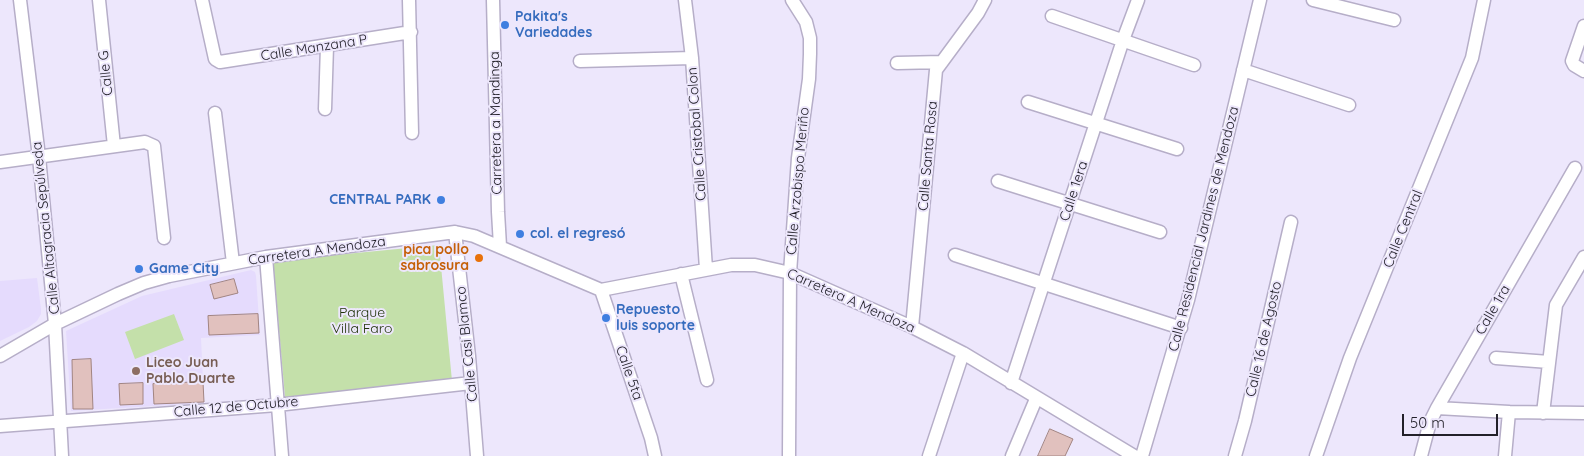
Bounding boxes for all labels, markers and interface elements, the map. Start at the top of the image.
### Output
place label: Pakita's Variedades [515,9,592,41]
marker: Pakita's Variedades [499,19,511,31]
street label: Calle Manzana P [259,31,369,65]
street label: Calle G [95,50,117,96]
street label: Carretera a Mandinga [486,51,506,195]
street label: Calle Cristobal Colon [684,67,710,201]
street label: Calle Santa Rosa [915,100,941,212]
street label: Calle Residencial Jardines de Mendoza [1165,105,1243,353]
street label: Calle Arzobispo Meriño [783,106,813,256]
street label: Calle Altagracia Sepúlveda [29,141,63,315]
street label: Calle 1era [1056,159,1092,223]
street label: Calle Central [1380,188,1426,270]
place label: CENTRAL PARK [329,192,431,208]
marker: CENTRAL PARK [435,194,447,206]
place label: col. el regresó [530,226,626,242]
marker: col. el regresó [514,228,526,240]
street label: Carretera A Mendoza [247,233,387,269]
place label: pica pollo sabrosura [400,242,469,274]
marker: pica pollo sabrosura [473,252,485,264]
place label: Game City [149,261,219,277]
marker: Game City [133,263,145,275]
street label: Carretera A Mendoza [784,265,918,337]
street label: Calle 16 de Agosto [1243,280,1285,398]
street label: Calle 1ra [1472,282,1514,338]
street label: Calle Casi Blamco [453,285,481,403]
place label: Repuesto luis soporte [616,302,695,334]
park label: Parque Villa Faro [332,305,392,338]
marker: Repuesto luis soporte [600,312,612,324]
street label: Calle 5ta [612,344,646,402]
place label: Liceo Juan Pablo Duarte [146,355,235,388]
marker: Liceo Juan Pablo Duarte [130,365,142,377]
street label: Calle 12 de Octubre [173,393,299,421]
scale bar [1404,404,1500,436]
text: 50 m [1410,413,1445,432]

